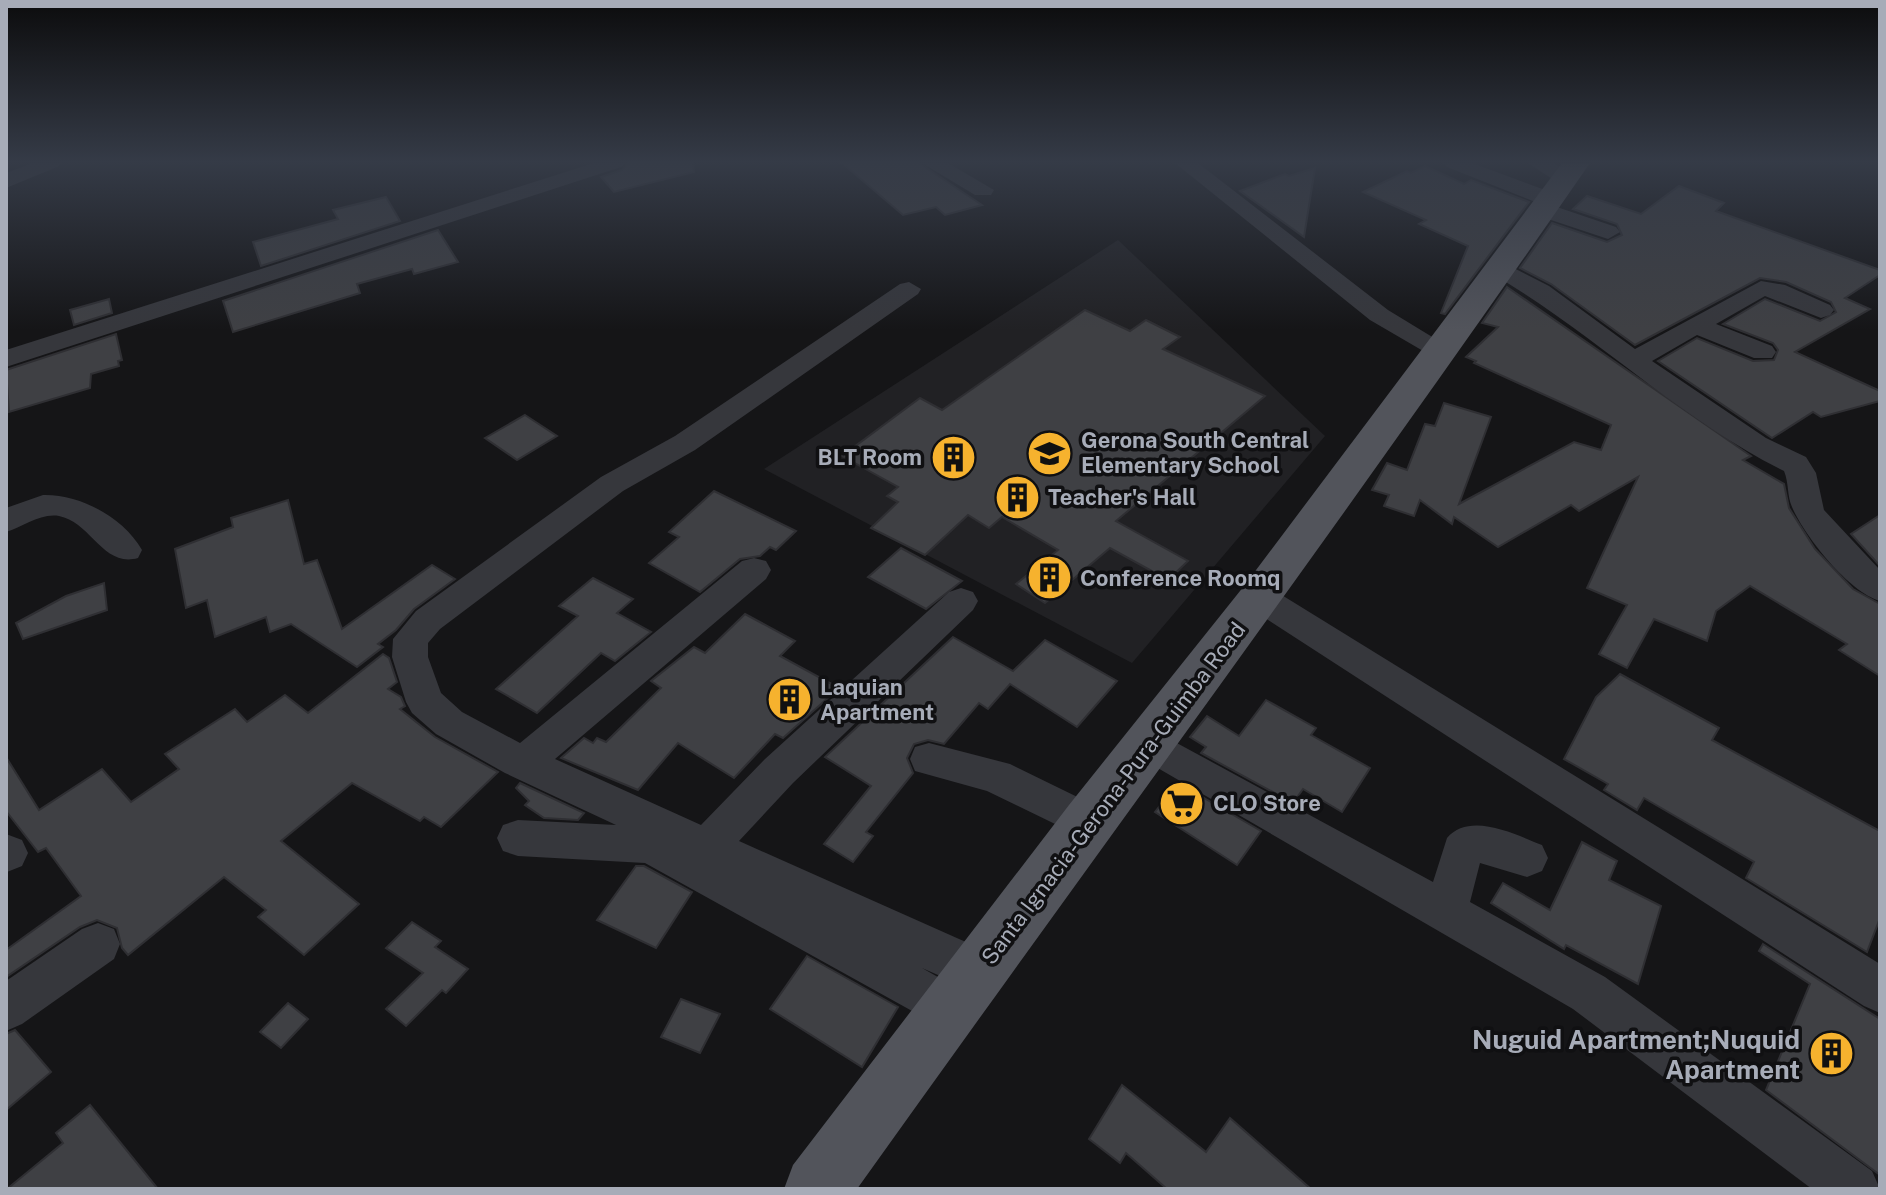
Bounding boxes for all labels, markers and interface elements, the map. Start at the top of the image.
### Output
place label: Gerona South Central Elementary School [1081,427,1309,478]
school or university icon: Gerona South Central Elementary School [1026,429,1074,477]
building icon: BLT Room [929,433,977,481]
place label: BLT Room [817,444,922,470]
building icon: Teacher's Hall [993,473,1041,521]
place label: Teacher's Hall [1048,484,1196,510]
building icon: Conference Roomq [1025,554,1073,602]
place label: Conference Roomq [1080,565,1280,591]
street label: Santa Ignacia-Gerona-Pura-Guimba Road [976,617,1250,969]
place label: Laquian Apartment [820,674,934,725]
building icon: Laquian Apartment [765,676,813,724]
supermarket icon: CLO Store [1158,779,1206,827]
place label: CLO Store [1213,790,1321,816]
place label: Nuguid Apartment;Nuquid Apartment [1472,1024,1800,1085]
building icon: Nuguid Apartment;Nuquid Apartment [1807,1030,1855,1078]

